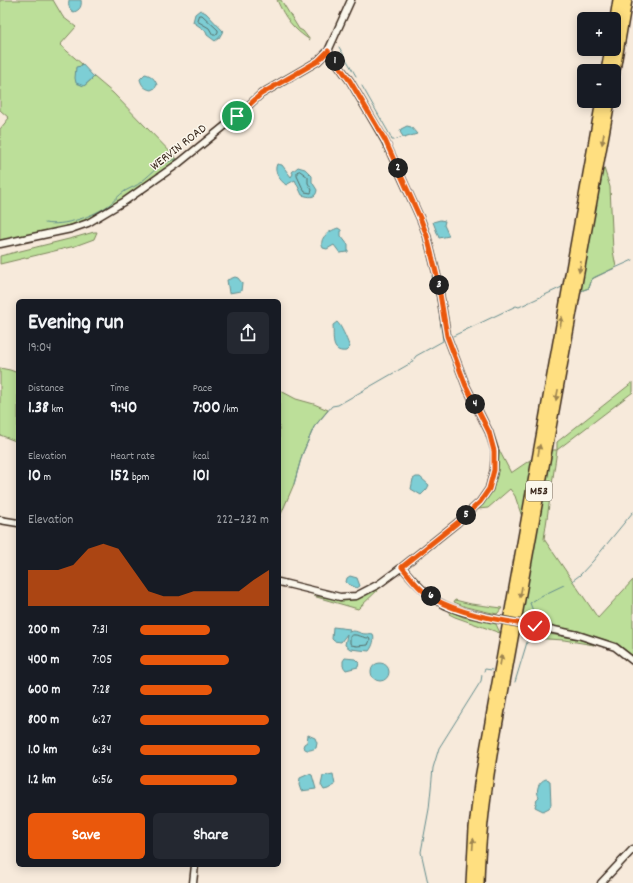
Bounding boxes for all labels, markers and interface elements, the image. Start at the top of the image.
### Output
map controls [577,12,621,108]
button: + [577,12,621,56]
pin: 1 [325,51,345,71]
text: 1 [334,53,336,69]
button: − [577,64,621,108]
pin [220,99,254,133]
icon: arrive [226,105,248,127]
street label: WERVIN ROAD [147,120,211,176]
one-way arrow [599,133,605,146]
pin: 2 [388,158,408,178]
text: 2 [396,160,400,176]
one-way arrow [577,261,583,273]
pin: 3 [429,275,449,295]
text: 3 [437,277,441,293]
text: Evening run [28,308,124,339]
button: share [227,312,269,354]
one-way arrow [558,316,564,328]
text: 19:04 [28,339,51,358]
text: Distance [28,381,64,397]
text: Time [110,381,129,397]
text: Pace [193,381,212,397]
one-way arrow [553,389,559,401]
pin: 4 [465,394,485,414]
text: 4 [473,396,477,412]
text: 1.38 [28,397,49,421]
text: 9:40 [110,397,137,421]
text: 7:00 [193,397,221,421]
text: km [49,402,64,418]
text: /km [221,402,238,418]
one-way arrow [536,444,542,456]
text: Elevation [28,449,66,465]
text: Heart rate [110,449,155,465]
text: kcal [193,449,209,465]
text: 10 [28,465,41,489]
text: 152 [110,465,129,489]
text: 101 [193,465,209,489]
text: m [41,470,51,486]
text: bpm [129,470,149,486]
road number: M53 [526,481,552,501]
pin: 5 [456,505,476,525]
text: 5 [463,507,469,523]
text: Elevation [28,511,73,530]
text: 222–232 m [216,511,269,530]
pin: 6 [421,586,441,606]
one-way arrow [518,586,524,598]
text: 6 [428,588,434,604]
pin [518,609,552,643]
icon: check [524,615,546,637]
text: 200 m [28,621,60,640]
text: 7:31 [92,621,108,640]
text: 400 m [28,651,59,670]
text: 7:05 [92,651,112,670]
one-way arrow [499,654,505,667]
text: 600 m [28,681,60,700]
text: 7:28 [92,681,110,700]
text: 800 m [28,711,59,730]
text: 6:27 [92,711,111,730]
text: 1.0 km [28,741,57,760]
text: 6:34 [92,741,112,760]
text: 1.2 km [28,771,56,790]
text: 6:56 [92,771,113,790]
button: Save [28,813,145,859]
button: Share [153,813,269,859]
one-way arrow [469,838,476,850]

